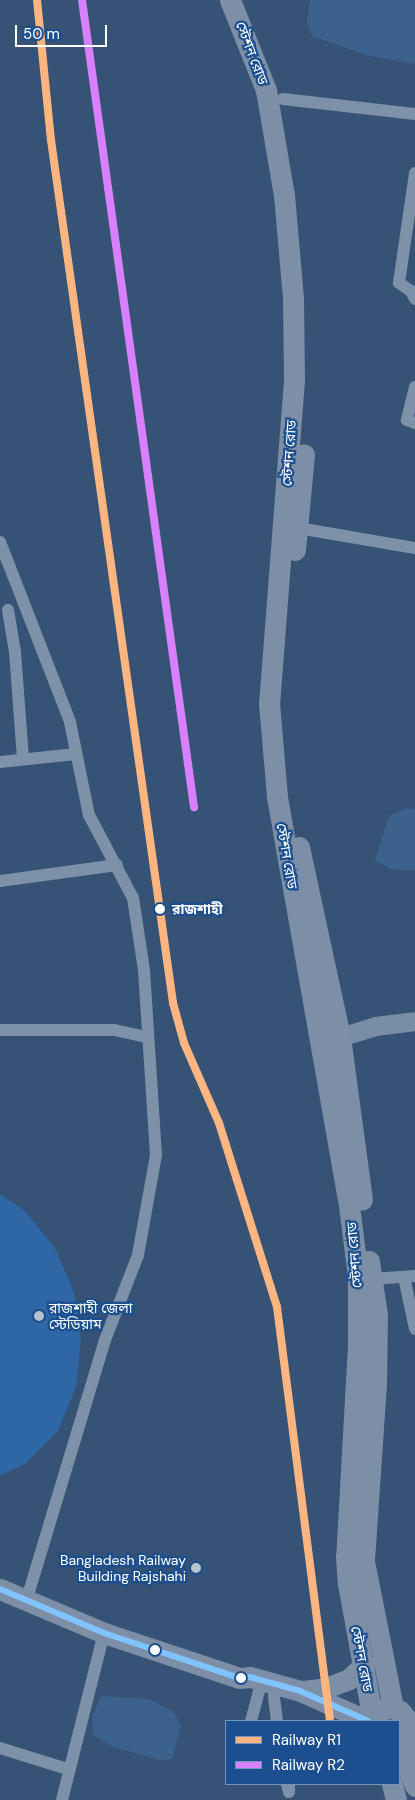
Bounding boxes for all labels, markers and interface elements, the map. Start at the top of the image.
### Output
scale bar [18,15,110,47]
street label: স্টেশন রোড [232,19,272,87]
text: 50 m [23,24,60,44]
street label: স্টেশন রোড [278,419,300,487]
street label: স্টেশন রোড [273,822,301,890]
marker: রাজশাহী [151,900,169,918]
place label: রাজশাহী [172,901,223,917]
street label: স্টেশন রোড [343,1221,365,1289]
place label: রাজশাহী জেলা স্টেডিয়াম [49,1300,132,1332]
marker: রাজশাহী জেলা স্টেডিয়াম [33,1310,45,1322]
place label: Bangladesh Railway Building Rajshahi [60,1552,186,1584]
marker: Bangladesh Railway Building Rajshahi [190,1562,202,1574]
street label: স্টেশন রোড [347,1625,377,1693]
unlabelled marker [150,1645,160,1655]
unlabelled marker [236,1673,246,1683]
legend [225,1720,400,1785]
text: Railway R1 [272,1730,341,1750]
text: Railway R2 [272,1755,345,1775]

